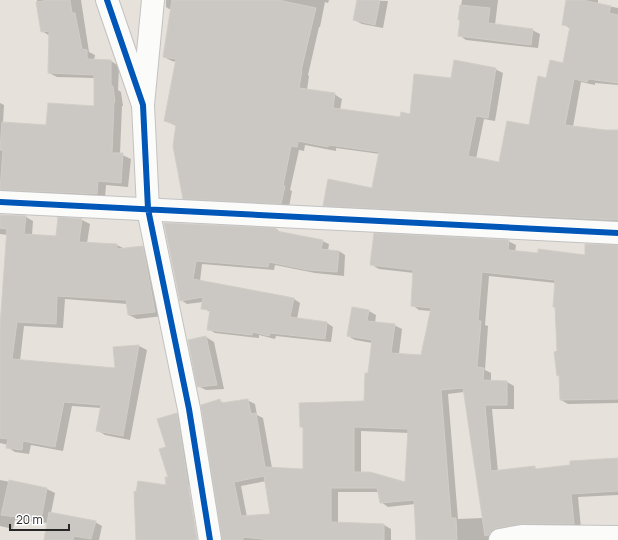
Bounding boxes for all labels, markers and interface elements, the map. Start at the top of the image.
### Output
scale bar [10,506,69,532]
text: 20 m [16,511,43,528]

